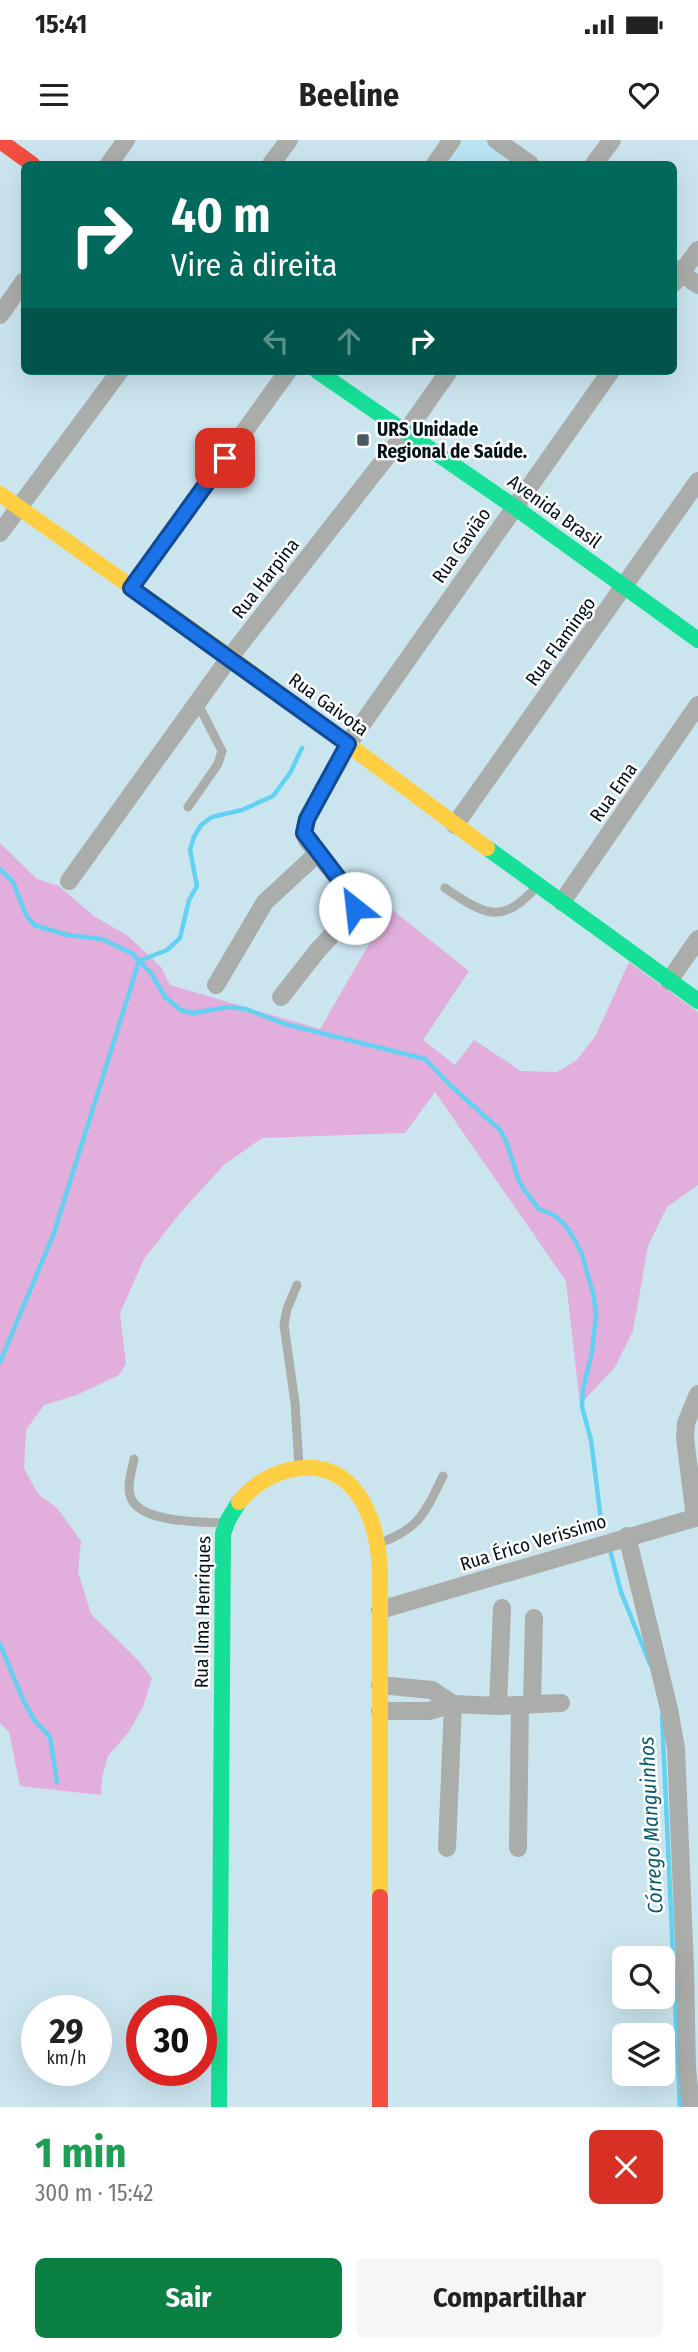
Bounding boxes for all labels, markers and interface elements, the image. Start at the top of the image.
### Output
text: 15:41 [35,9,87,40]
icon: menu [35,76,73,114]
text: Beeline [299,76,399,114]
icon: heart [625,76,663,114]
text: 40 m [171,186,271,245]
icon: right [56,189,147,280]
text: Vire à direita [171,246,337,284]
icon: left [257,322,295,360]
icon: ahead [330,322,368,360]
icon: right [403,322,441,360]
place label: URS Unidade Regional de Saúde. [377,418,527,463]
pin [195,428,255,488]
marker: URS Unidade Regional de Saúde. [355,432,371,448]
icon: arrive [206,439,244,477]
street label: Avenida Brasil [503,470,606,553]
street label: Rua Gavião [427,503,496,587]
street label: Rua Harpina [227,534,304,623]
street label: Rua Flamingo [520,592,600,690]
street label: Rua Gaivota [284,668,373,741]
street label: Rua Ema [585,758,642,826]
position arrow [318,871,392,945]
street label: Rua Érico Verissimo [457,1509,609,1576]
street label: Rua Ilma Henriques [190,1536,215,1688]
water label: Córrego Manguinhos [633,1736,669,1914]
map controls [612,1946,675,2086]
button: search [612,1946,675,2009]
speed limit sign: 30 [126,1995,217,2086]
text: 29 [49,2010,84,2052]
button: layers [612,2023,675,2086]
text: km/h [46,2047,87,2069]
text: 1 min [35,2128,126,2178]
button: close [589,2130,663,2204]
text: 300 m · 15:42 [35,2179,153,2207]
button: Sair [35,2258,342,2338]
button: Compartilhar [356,2258,663,2338]

